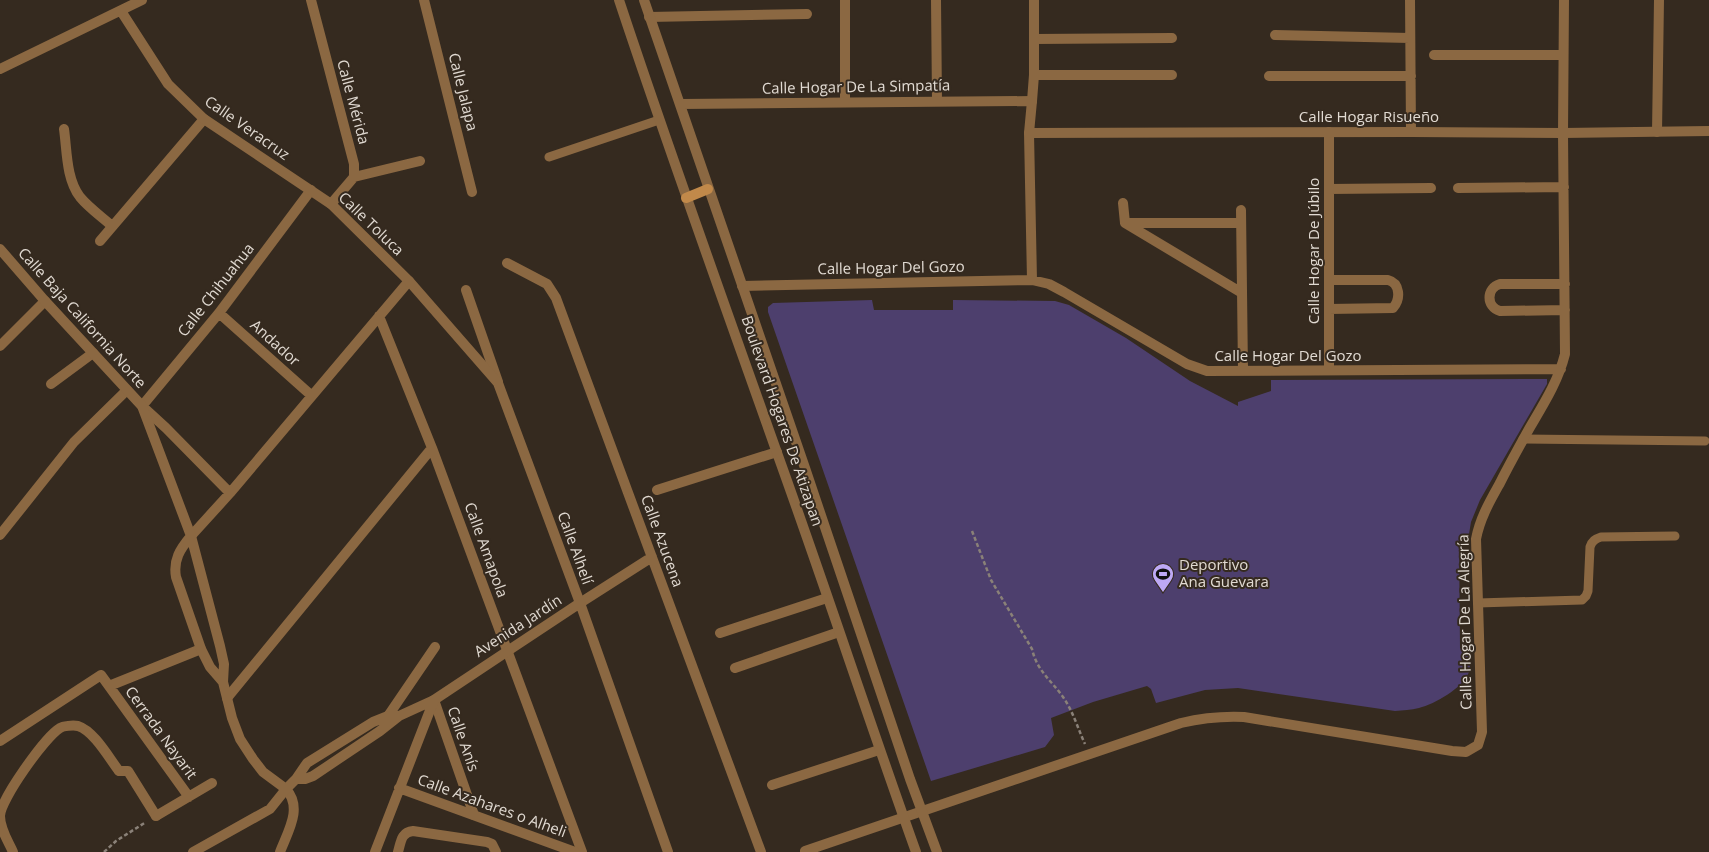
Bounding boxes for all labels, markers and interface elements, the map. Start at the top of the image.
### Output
street label: Calle Jalapa [445,51,483,133]
street label: Calle Mérida [333,57,375,146]
street label: Calle Hogar De La Simpatía [762,74,950,98]
street label: Calle Veracruz [201,91,294,164]
street label: Calle Hogar Risueño [1299,106,1439,126]
street label: Calle Hogar De Júbilo [1303,178,1323,324]
street label: Calle Toluca [335,187,409,259]
street label: Calle Chihuahua [172,238,258,340]
street label: Calle Baja California Norte [14,243,151,392]
street label: Calle Hogar Del Gozo [817,256,965,278]
street label: Boulevard Hogares De Atizapan [737,313,828,529]
street label: Andador [246,315,305,370]
street label: Calle Hogar Del Gozo [1214,345,1362,365]
street label: Calle Azucena [637,492,689,589]
street label: Calle Amapola [460,499,513,600]
street label: Calle Alhelí [554,508,599,588]
street label: Calle Hogar De La Alegría [1452,534,1476,710]
place label: Deportivo Ana Guevara [1179,554,1269,591]
sports icon: Deportivo Ana Guevara [1151,562,1175,593]
street label: Avenida Jardín [470,589,565,661]
street label: Cerrada Nayarit [121,682,202,783]
street label: Calle Anís [444,704,484,774]
street label: Calle Azahares o Alheli [415,769,570,841]

